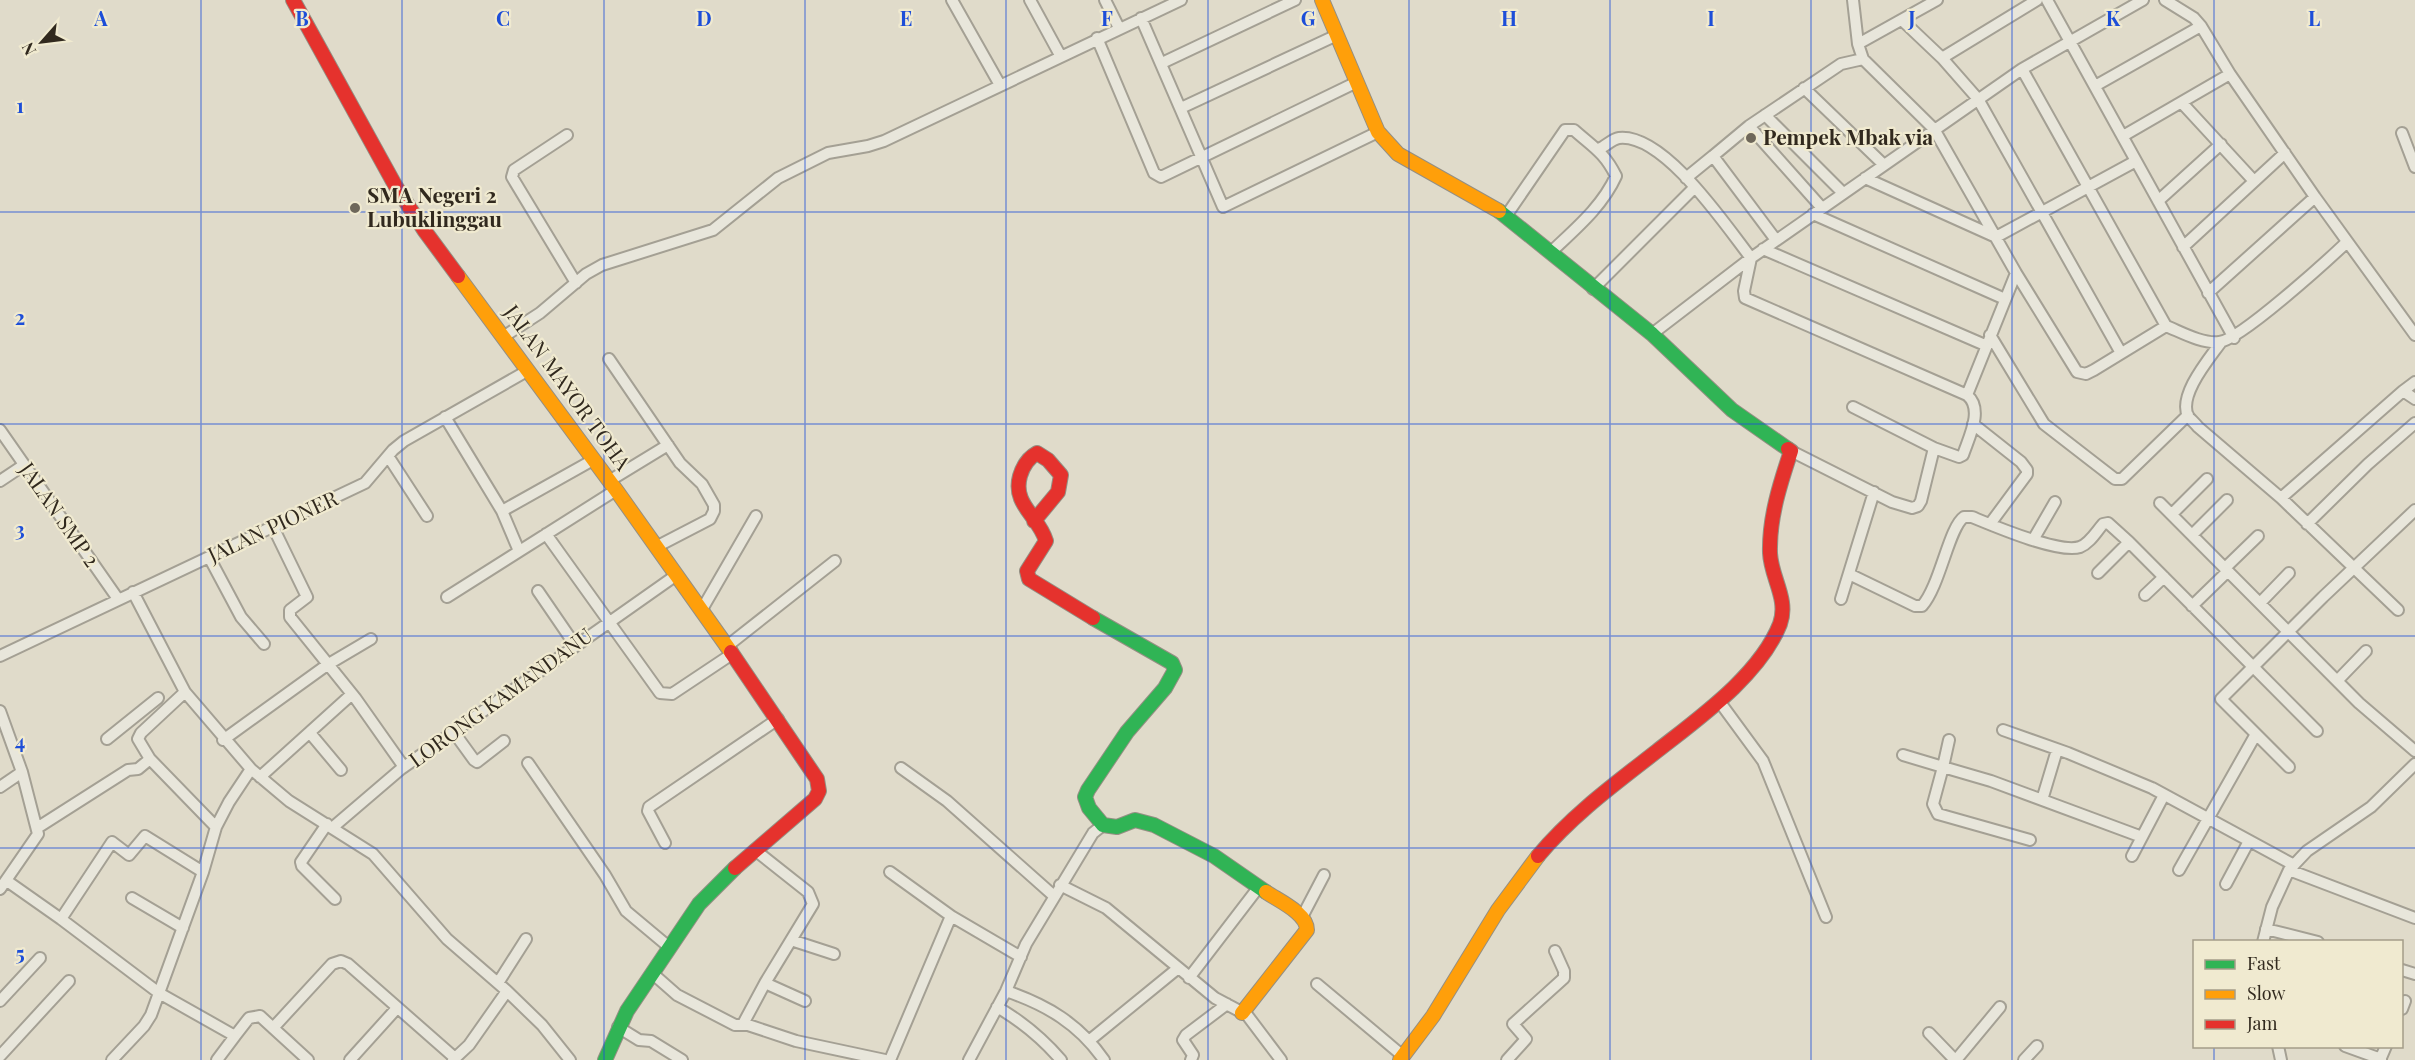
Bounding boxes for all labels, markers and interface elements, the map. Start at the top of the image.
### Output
text: A [93,4,108,31]
text: B [295,4,309,31]
text: C [496,4,510,31]
text: D [696,4,712,31]
text: E [900,4,912,31]
text: F [1101,4,1113,31]
text: G [1301,4,1316,31]
text: H [1501,4,1517,31]
text: I [1707,4,1715,31]
text: J [1907,4,1916,31]
text: K [2106,4,2121,31]
text: L [2308,4,2320,31]
north arrow [12,12,72,72]
text: N [16,39,40,59]
text: 1 [16,91,24,118]
place label: Pempek Mbak via [1763,122,1933,150]
marker: Pempek Mbak via [1744,131,1758,145]
place label: SMA Negeri 2 Lubuklinggau [367,180,502,232]
marker: SMA Negeri 2 Lubuklinggau [348,201,362,215]
street label: JALAN MAYOR TOHA [498,298,639,476]
text: 2 [15,303,25,330]
street label: JALAN SMP 2 [14,455,107,572]
street label: JALAN PIONER [202,483,342,568]
text: 3 [15,515,25,542]
street label: LORONG KAMANDANU [402,620,597,773]
text: 4 [15,727,25,754]
text: 5 [15,939,25,966]
legend [2193,940,2403,1048]
text: Fast [2247,951,2281,975]
text: Slow [2247,981,2285,1005]
text: Jam [2246,1011,2277,1035]

